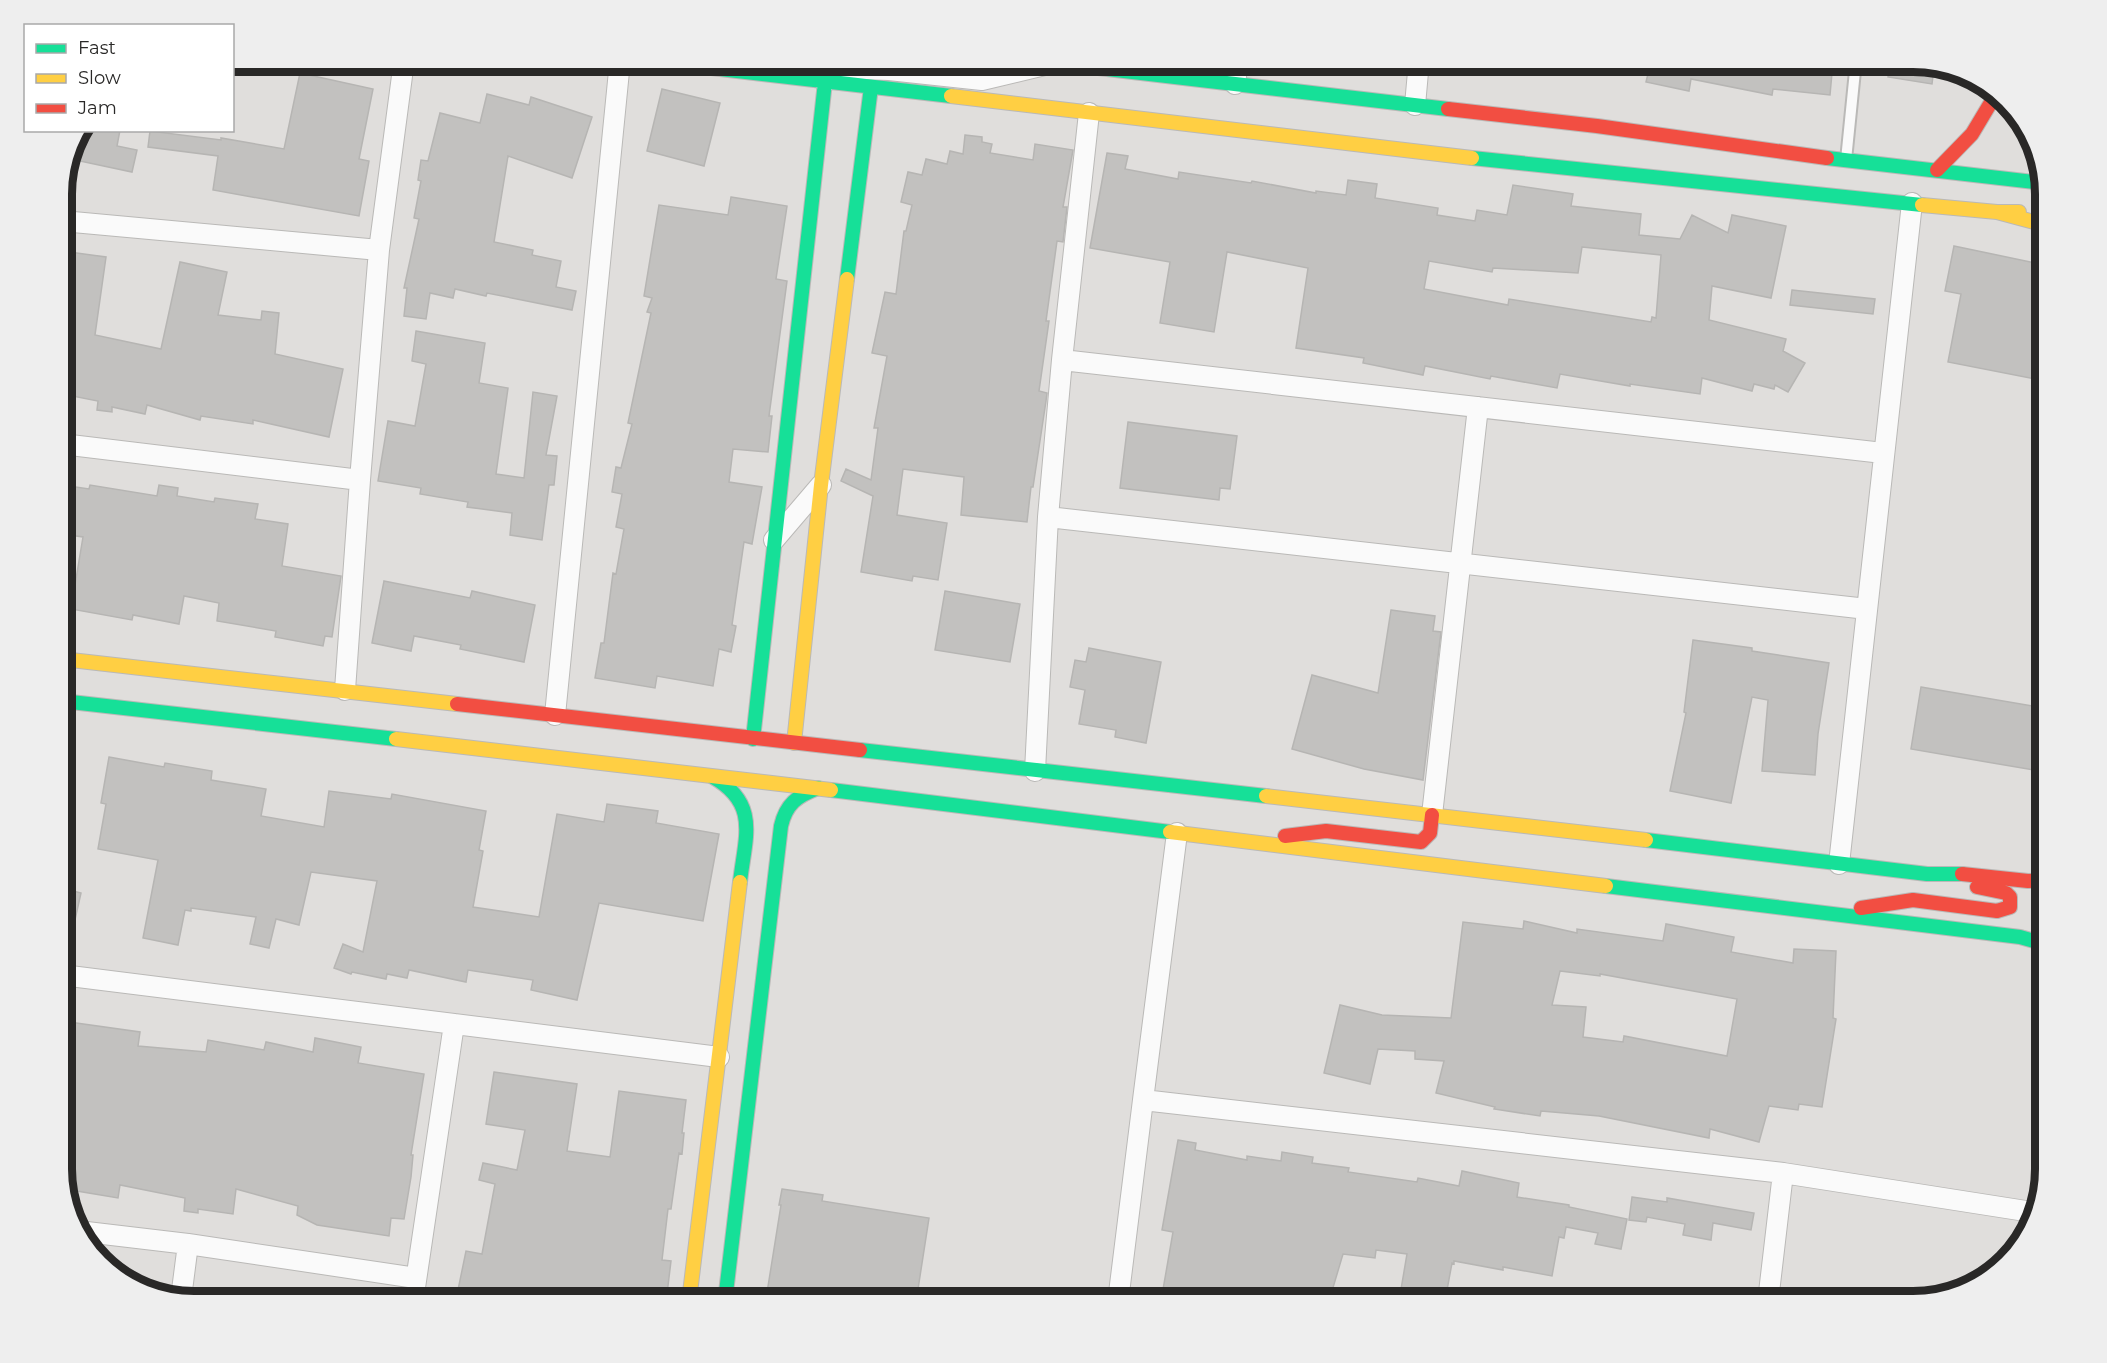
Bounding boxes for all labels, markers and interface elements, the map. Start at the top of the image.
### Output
legend [24,24,234,132]
text: Fast [78,37,116,59]
text: Slow [78,67,121,89]
text: Jam [77,97,117,119]

